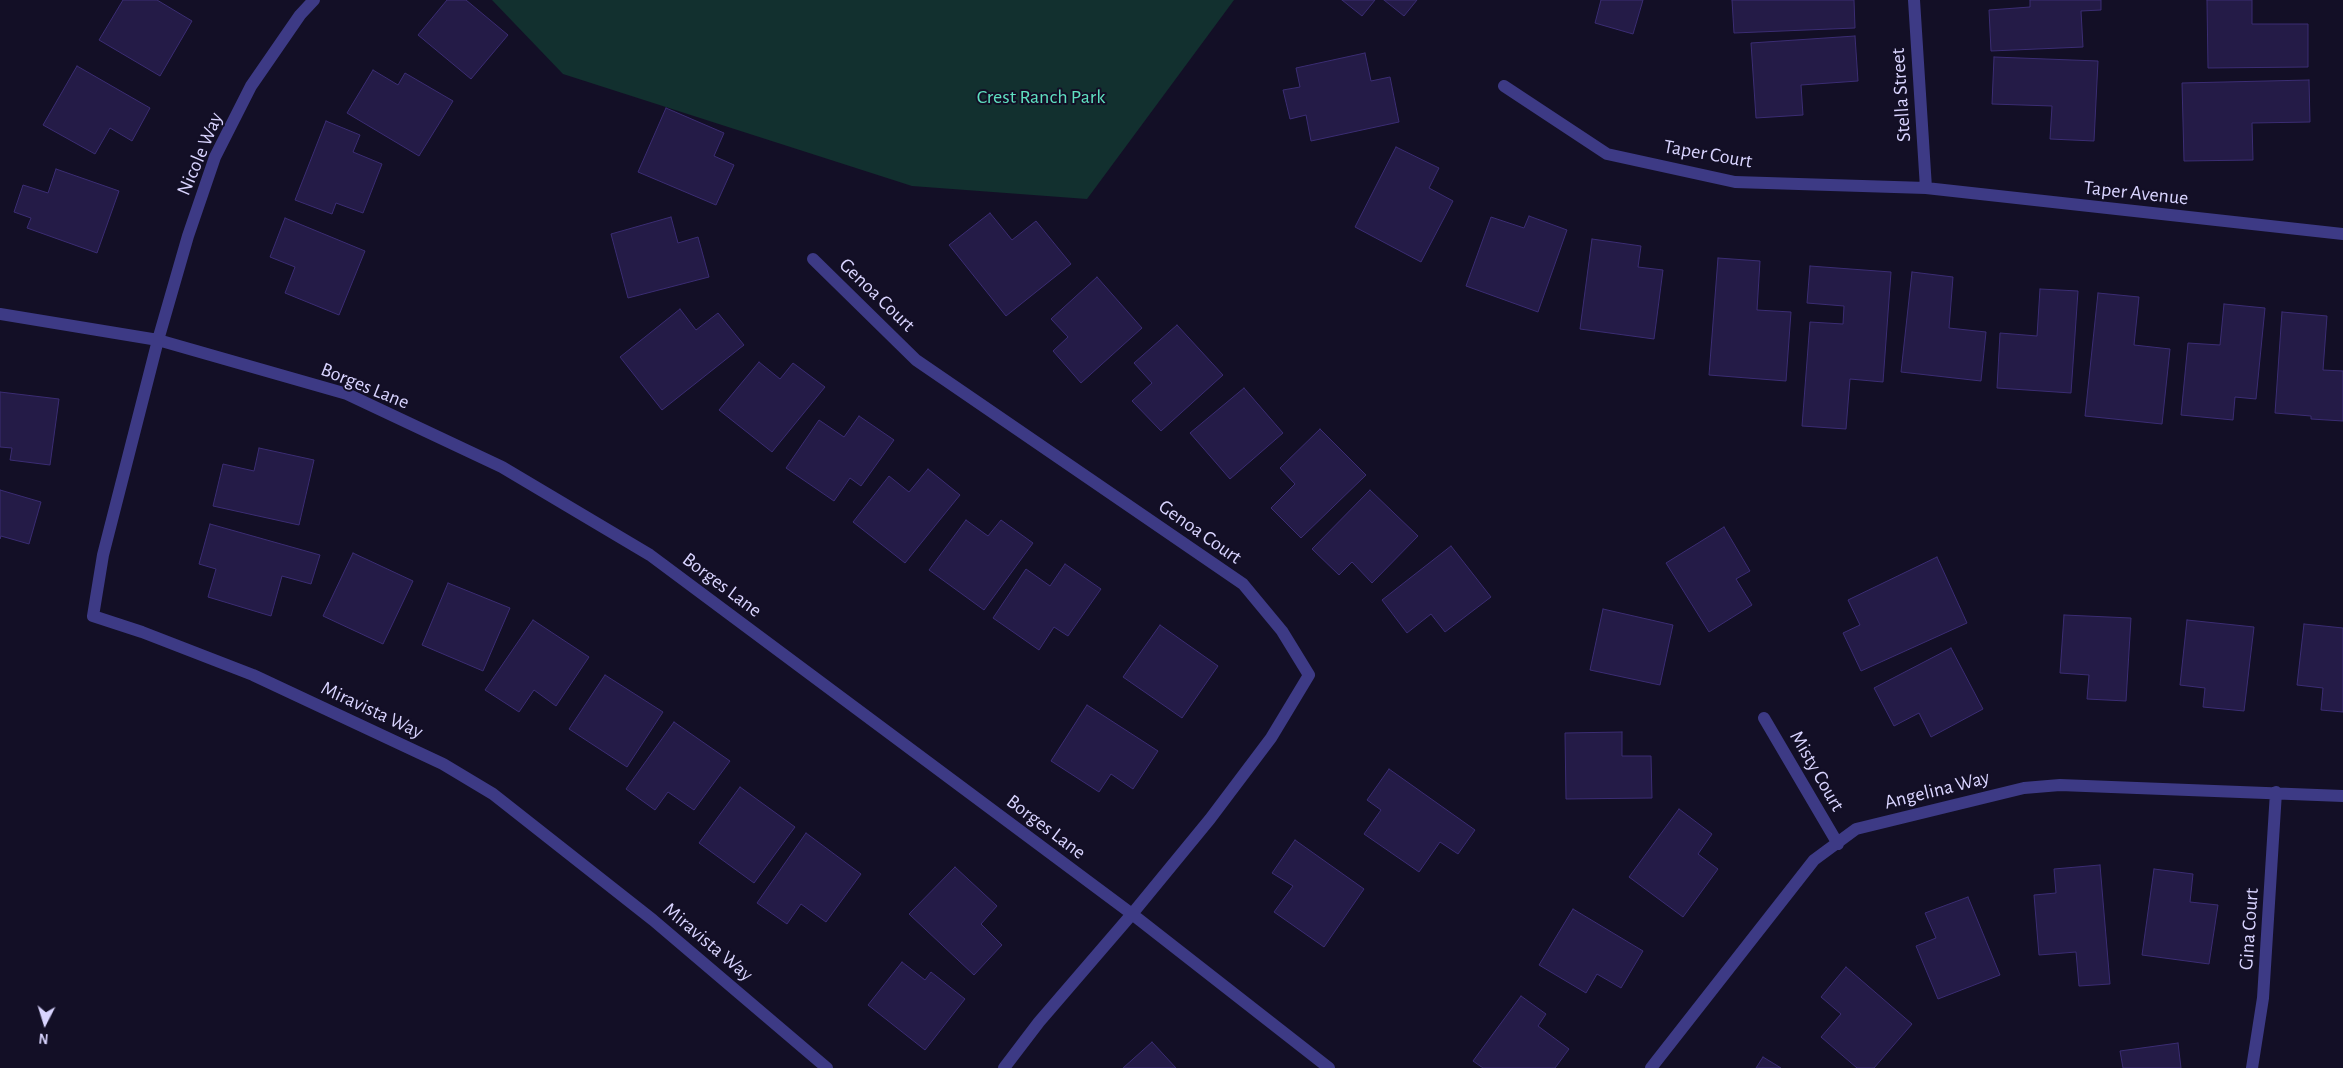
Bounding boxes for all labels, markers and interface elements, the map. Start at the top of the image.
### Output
street label: Stella Street [1886,47,1916,143]
park label: Crest Ranch Park [977,85,1105,109]
street label: Nicole Way [172,109,228,199]
street label: Taper Court [1662,134,1754,174]
street label: Taper Avenue [2082,176,2190,210]
street label: Genoa Court [834,253,920,337]
street label: Borges Lane [317,357,413,415]
street label: Genoa Court [1154,495,1246,569]
street label: Borges Lane [678,547,766,623]
street label: Miravista Way [317,676,427,744]
street label: Misty Court [1784,727,1850,815]
street label: Angelina Way [1882,765,1992,815]
street label: Borges Lane [1002,789,1090,865]
street label: Gina Court [2234,887,2264,971]
street label: Miravista Way [658,898,758,986]
north arrow [20,998,70,1048]
text: N [38,1031,49,1045]

